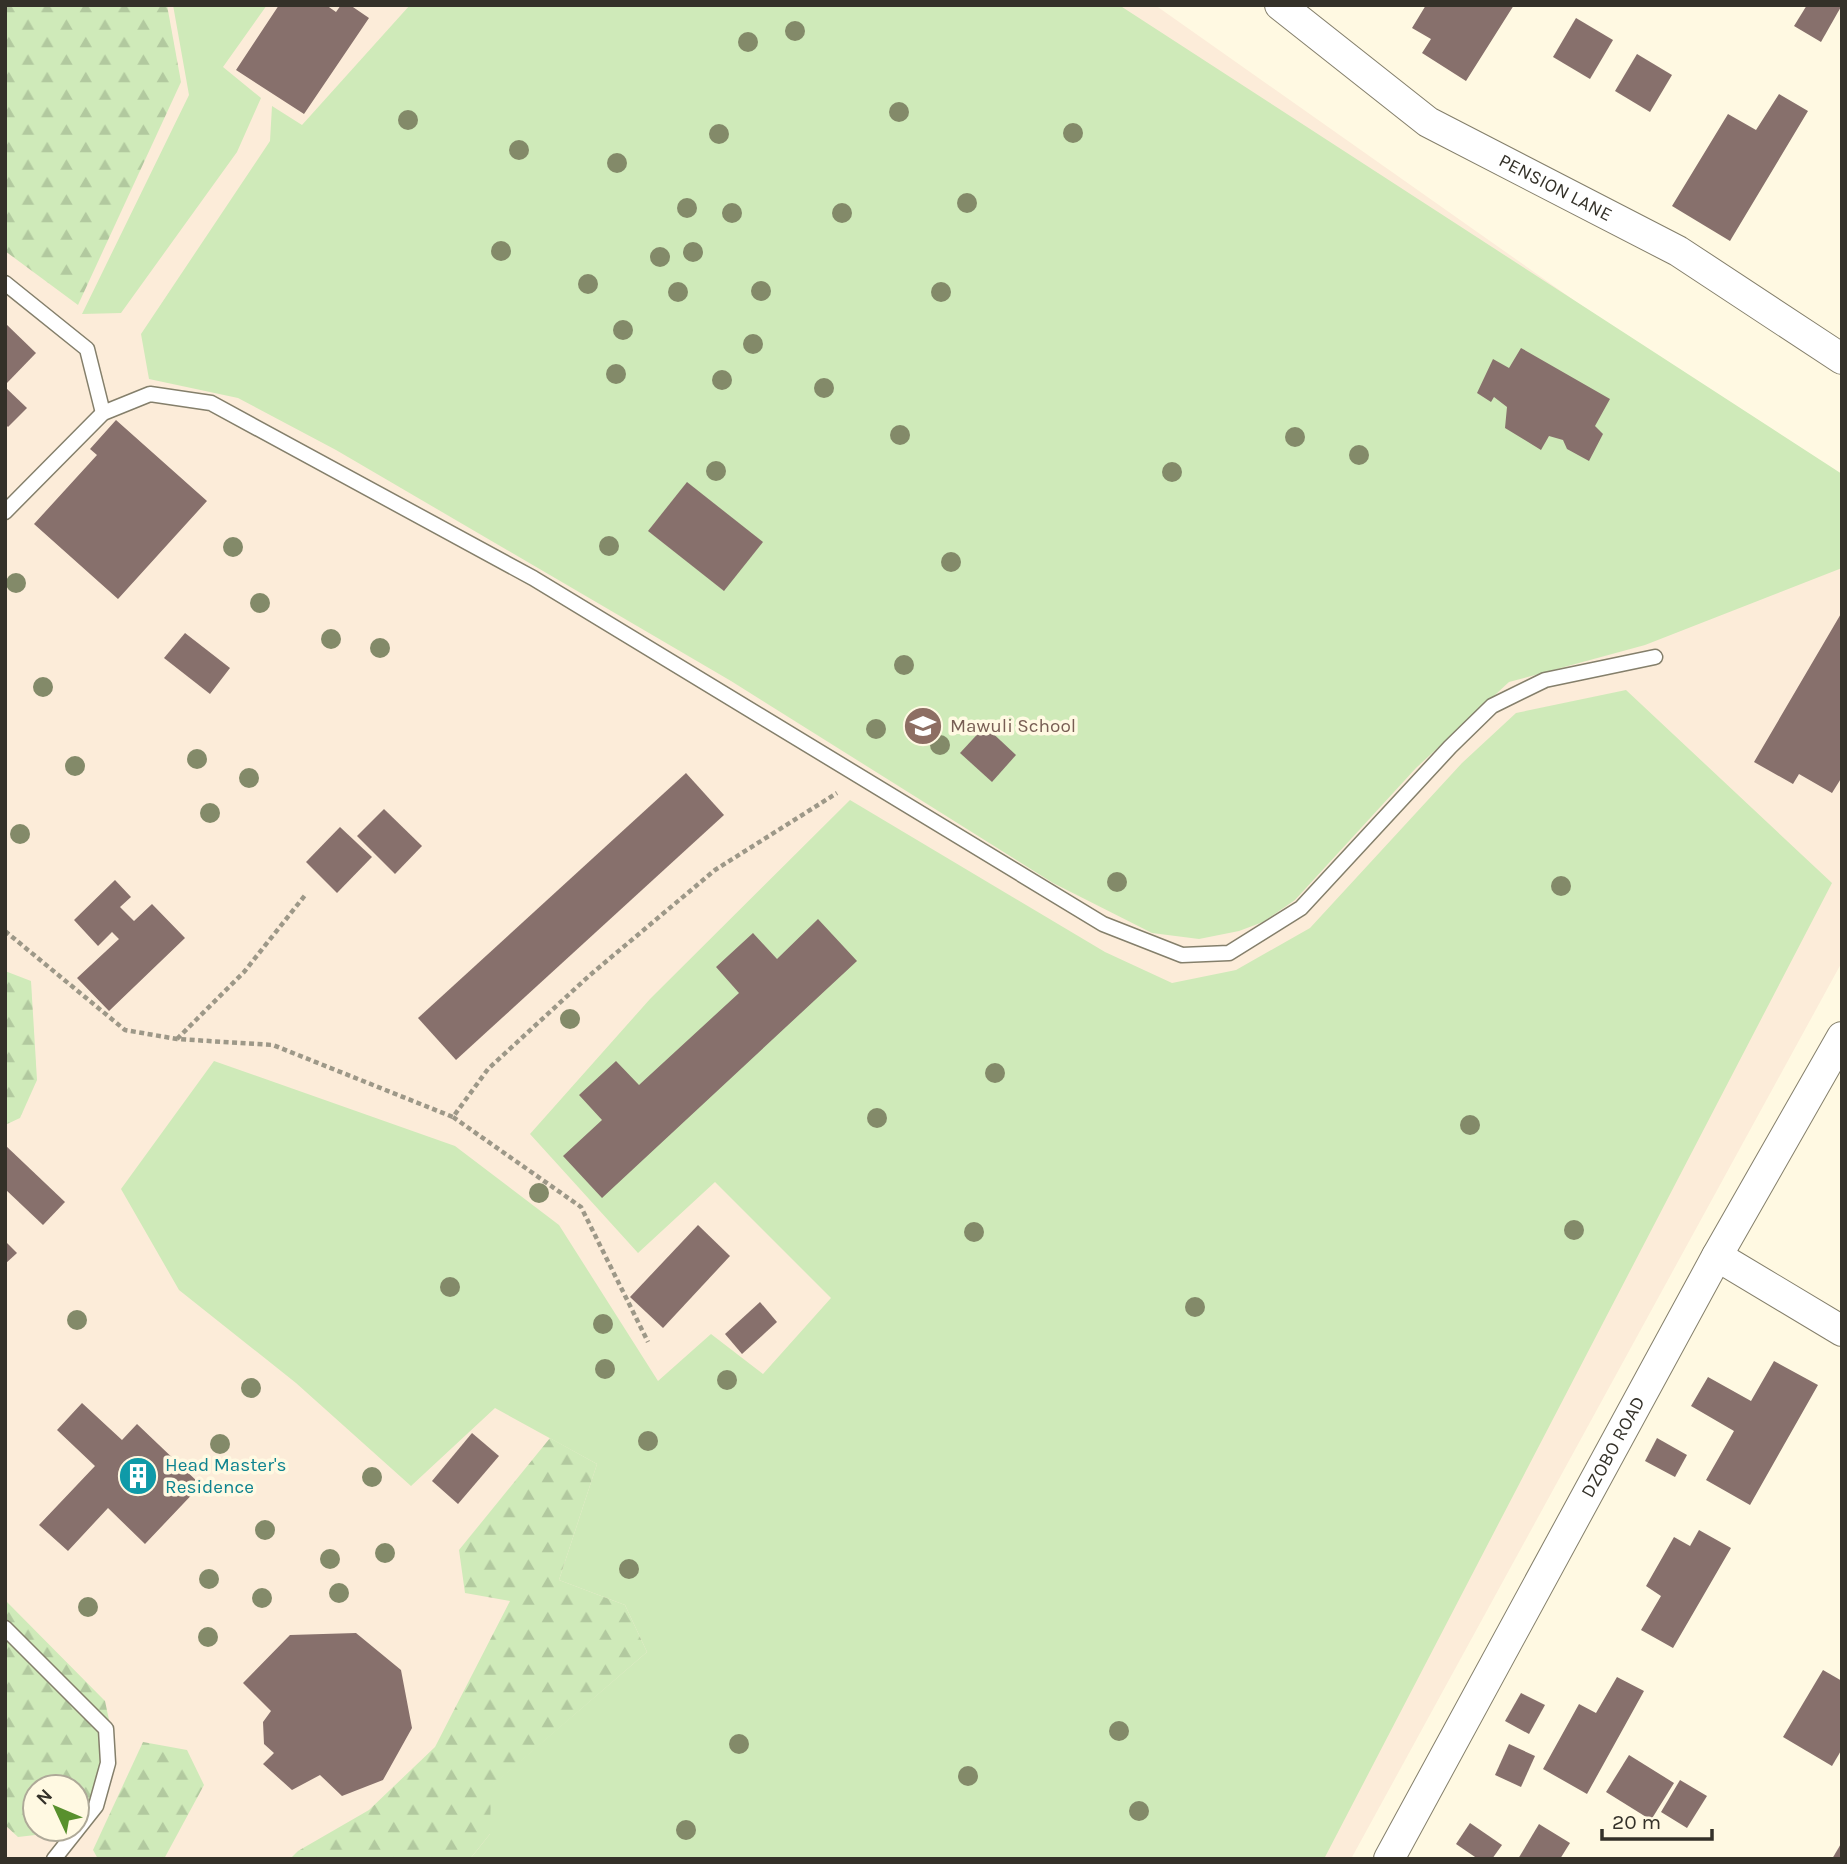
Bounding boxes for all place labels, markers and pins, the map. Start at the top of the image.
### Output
school or university icon: Mawuli School [902,705,944,747]
place label: Mawuli School [950,715,1076,737]
place label: Head Master's Residence [165,1454,287,1498]
building icon: Head Master's Residence [117,1455,159,1497]

